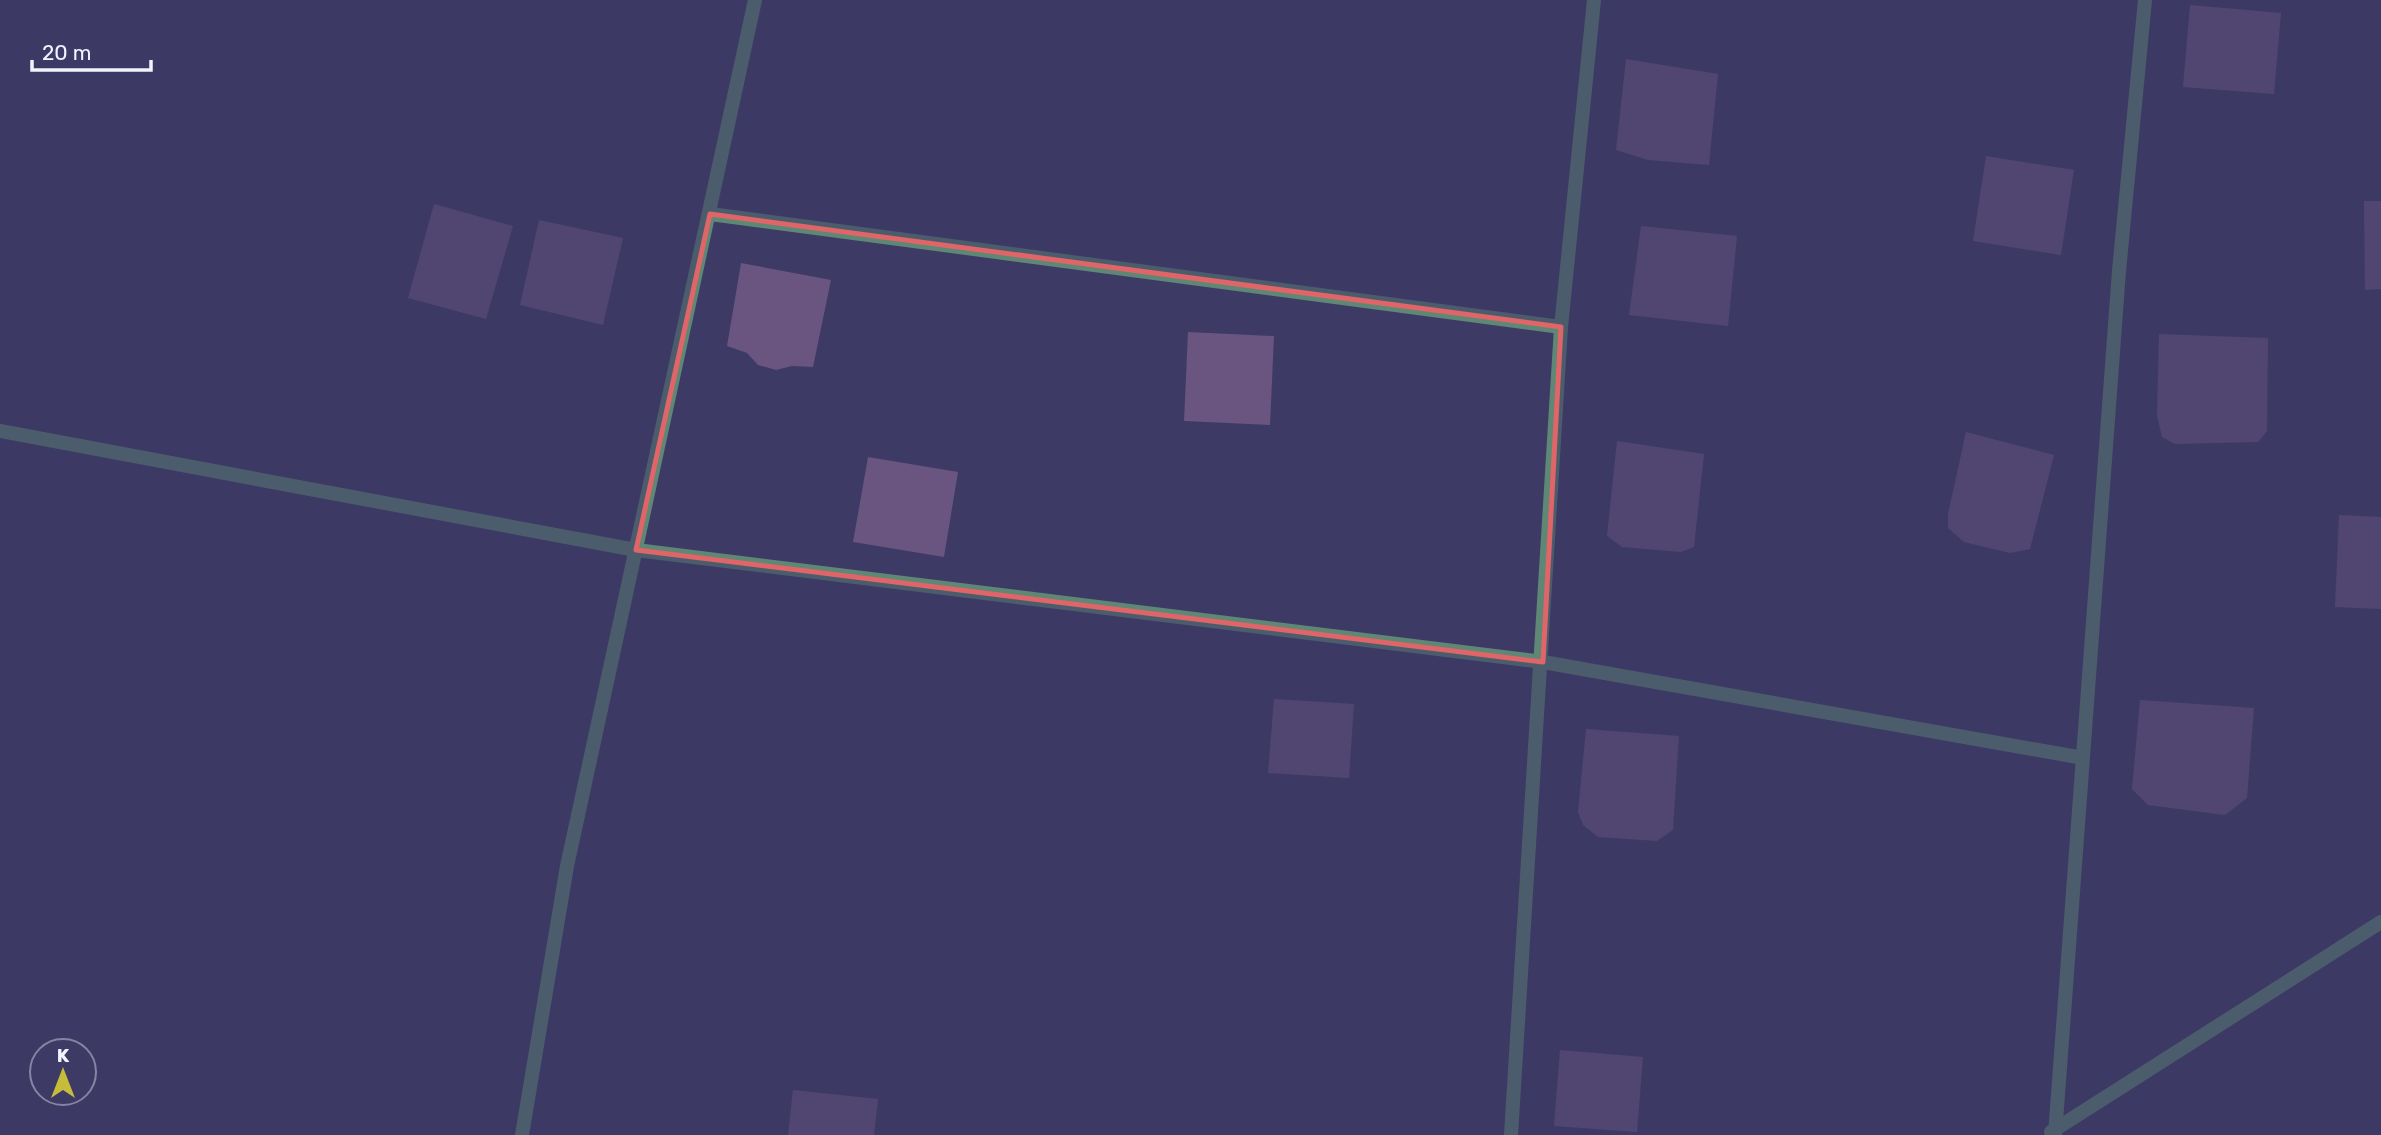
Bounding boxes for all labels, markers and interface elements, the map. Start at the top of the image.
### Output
scale bar [32,28,150,72]
text: 20 m [42,40,91,65]
north arrow [28,1037,98,1107]
text: K [57,1044,70,1067]

